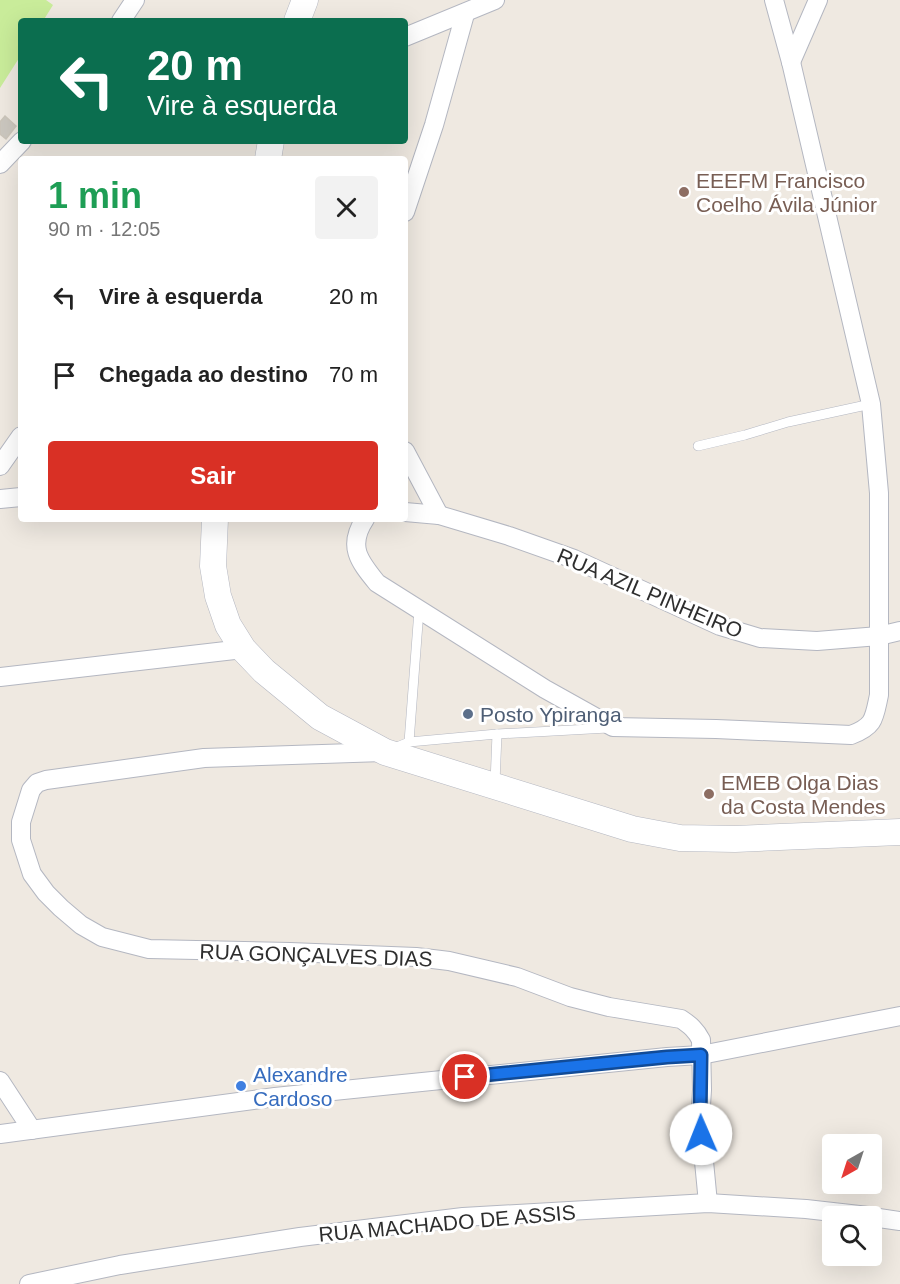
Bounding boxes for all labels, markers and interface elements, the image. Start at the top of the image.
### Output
icon: left [48,42,126,120]
text: 20 m [147,42,243,89]
text: Vire à esquerda [147,91,337,121]
place label: EEEFM Francisco Coelho Ávila Júnior [696,169,877,216]
text: 1 min [48,175,142,216]
button: close [315,176,378,239]
marker: EEEFM Francisco Coelho Ávila Júnior [677,185,691,199]
text: 90 m · 12:05 [48,218,160,240]
icon: left [48,281,81,314]
text: Vire à esquerda [99,284,262,309]
text: 20 m [329,284,378,309]
icon: arrive [48,359,81,392]
text: Chegada ao destino [99,362,308,387]
text: 70 m [329,362,378,387]
button: Sair [48,441,378,510]
street label: RUA AZIL PINHEIRO [554,544,746,642]
place label: Posto Ypiranga [480,703,622,726]
marker: Posto Ypiranga [461,707,475,721]
place label: EMEB Olga Dias da Costa Mendes [721,771,886,818]
marker: EMEB Olga Dias da Costa Mendes [702,787,716,801]
street label: RUA GONÇALVES DIAS [199,939,433,971]
pin [439,1051,490,1102]
icon: arrive [448,1060,481,1093]
place label: Alexandre Cardoso [253,1063,348,1110]
marker: Alexandre Cardoso [234,1079,248,1093]
position arrow [669,1102,733,1166]
north arrow [822,1134,882,1194]
map controls [822,1134,882,1266]
street label: RUA MACHADO DE ASSIS [318,1200,576,1246]
button: search [822,1206,882,1266]

